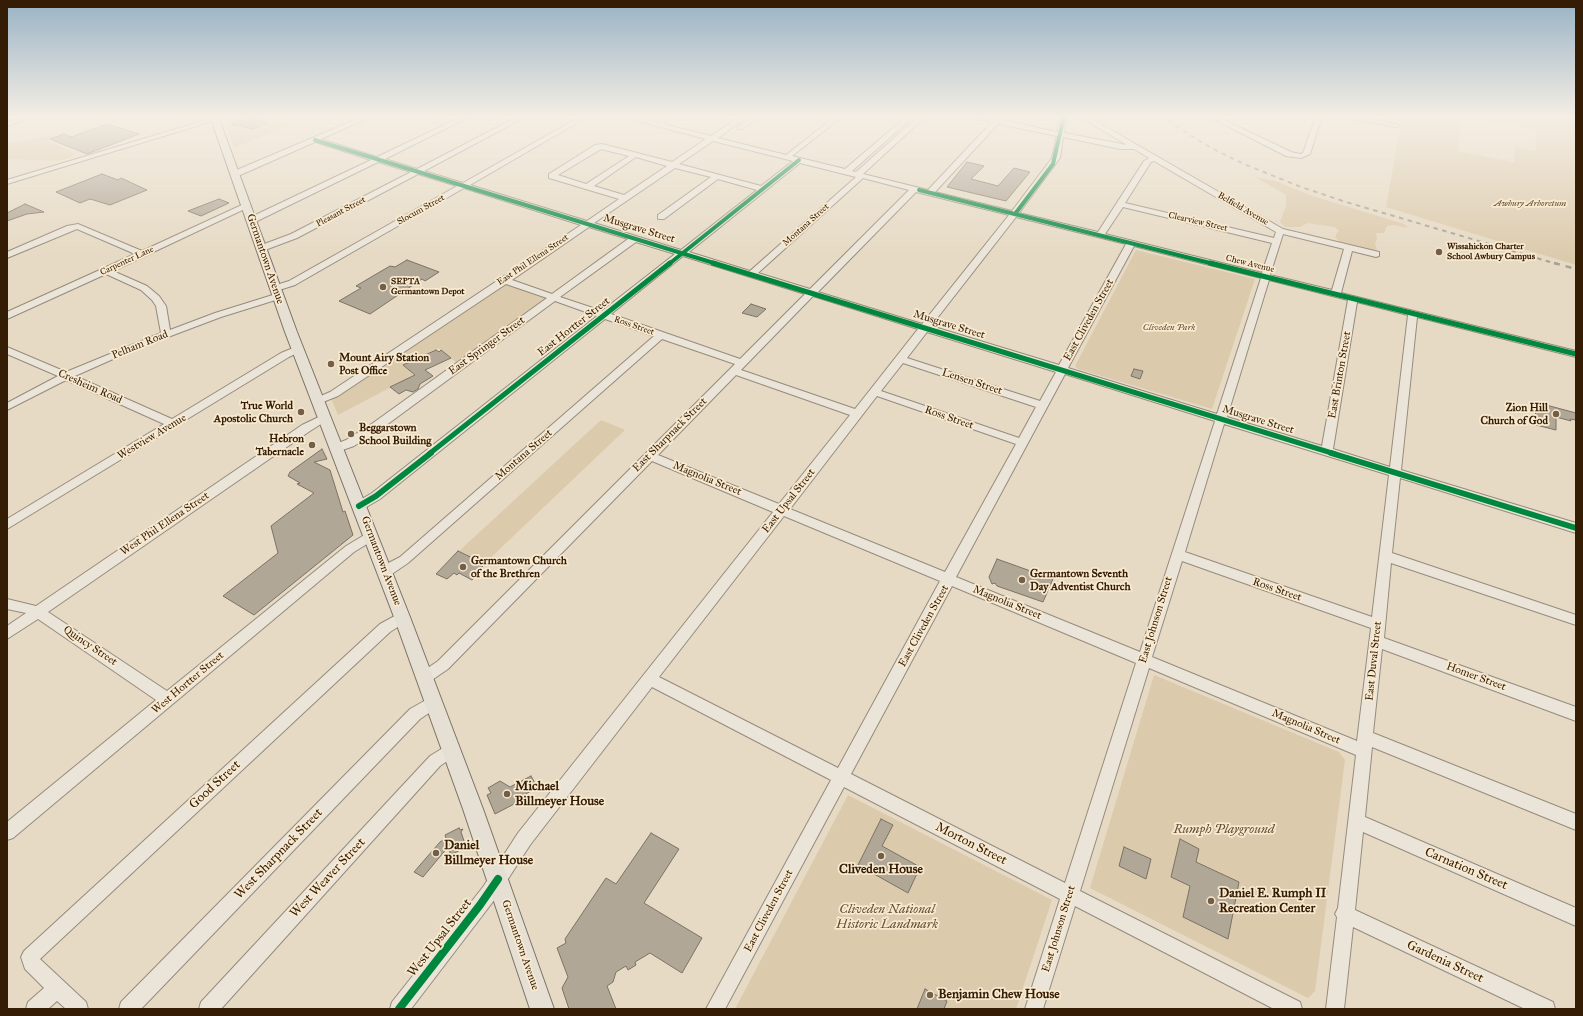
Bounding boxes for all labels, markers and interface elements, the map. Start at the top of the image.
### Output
street label: Belfield Avenue [1216,190,1270,228]
street label: Slocum Street [395,193,447,227]
street label: Pleasant Street [314,194,368,230]
park label: Awbury Arboretum [1494,199,1566,209]
street label: Montana Street [781,201,831,249]
street label: Clearview Street [1167,210,1229,234]
street label: Germantown Avenue [243,212,287,306]
street label: Musgrave Street [602,212,676,246]
street label: East Phil Ellena Street [495,232,571,288]
place label: Wissahickon Charter School Awbury Campus [1447,242,1535,263]
street label: Carpenter Lane [99,244,155,278]
marker: Wissahickon Charter School Awbury Campus [1434,247,1444,257]
street label: Chew Avenue [1225,253,1275,275]
place label: SEPTA Germantown Depot [391,277,464,298]
street label: East Cliveden Street [1061,277,1117,363]
marker: SEPTA Germantown Depot [378,282,388,292]
street label: East Hortter Street [535,295,613,359]
street label: Musgrave Street [912,308,986,342]
street label: East Springer Street [446,314,528,378]
street label: Ross Street [613,314,655,338]
park label: Cliveden Park [1143,323,1195,333]
street label: Pelham Road [110,328,170,362]
street label: East Brinton Street [1326,330,1354,420]
place label: Mount Airy Station Post Office [339,351,429,377]
marker: Mount Airy Station Post Office [326,359,336,369]
street label: Lensen Street [940,366,1004,398]
street label: Cresheim Road [56,367,124,407]
street label: East Sharpnack Street [630,395,710,475]
place label: True World Apostolic Church [214,399,293,425]
place label: Zion Hill Church of God [1481,401,1548,427]
street label: Ross Street [923,403,975,433]
street label: Musgrave Street [1221,403,1295,437]
marker: True World Apostolic Church [296,407,306,417]
marker: Zion Hill Church of God [1551,409,1561,419]
street label: Westview Avenue [115,411,189,463]
place label: Beggarstown School Building [359,421,431,447]
street label: Montana Street [493,427,555,483]
marker: Beggarstown School Building [346,429,356,439]
place label: Hebron Tabernacle [256,432,304,458]
marker: Hebron Tabernacle [307,440,317,450]
street label: Magnolia Street [671,459,743,499]
street label: East Upsal Street [760,466,818,536]
street label: West Phil Ellena Street [118,489,212,559]
street label: Germantown Avenue [358,514,404,608]
place label: Germantown Church of the Brethren [471,554,567,580]
marker: Germantown Church of the Brethren [458,562,468,572]
place label: Germantown Seventh Day Adventist Church [1030,567,1131,593]
marker: Germantown Seventh Day Adventist Church [1017,575,1027,585]
street label: East Johnson Street [1137,575,1175,665]
street label: Ross Street [1251,575,1303,605]
street label: East Cliveden Street [896,583,952,669]
street label: Magnolia Street [971,583,1043,623]
street label: East Duval Street [1363,621,1385,701]
street label: Quincy Street [61,623,119,669]
street label: West Hortter Street [149,649,227,717]
street label: Homer Street [1444,660,1508,694]
street label: Magnolia Street [1270,707,1342,747]
street label: Good Street [186,757,244,813]
place label: Michael Billmeyer House [515,779,604,810]
marker: Michael Billmeyer House [502,789,512,799]
street label: West Sharpnack Street [232,805,326,903]
street label: Morton Street [933,819,1009,869]
park label: Rumph Playground [1173,822,1275,838]
street label: West Weaver Street [287,835,369,921]
place label: Daniel Billmeyer House [444,838,533,869]
street label: Carnation Street [1422,845,1510,893]
marker: Daniel Billmeyer House [431,848,441,858]
marker: Cliveden House [876,851,886,861]
place label: Cliveden House [839,862,923,878]
street label: East Cliveden Street [742,867,796,955]
street label: East Johnson Street [1040,884,1078,974]
place label: Daniel E. Rumph II Recreation Center [1219,886,1326,917]
street label: West Upsal Street [405,896,475,980]
marker: Daniel E. Rumph II Recreation Center [1206,896,1216,906]
street label: Germantown Avenue [498,898,542,992]
park label: Cliveden National Historic Landmark [836,902,938,933]
street label: Gardenia Street [1404,937,1486,987]
place label: Benjamin Chew House [938,987,1060,1003]
marker: Benjamin Chew House [925,990,935,1000]

